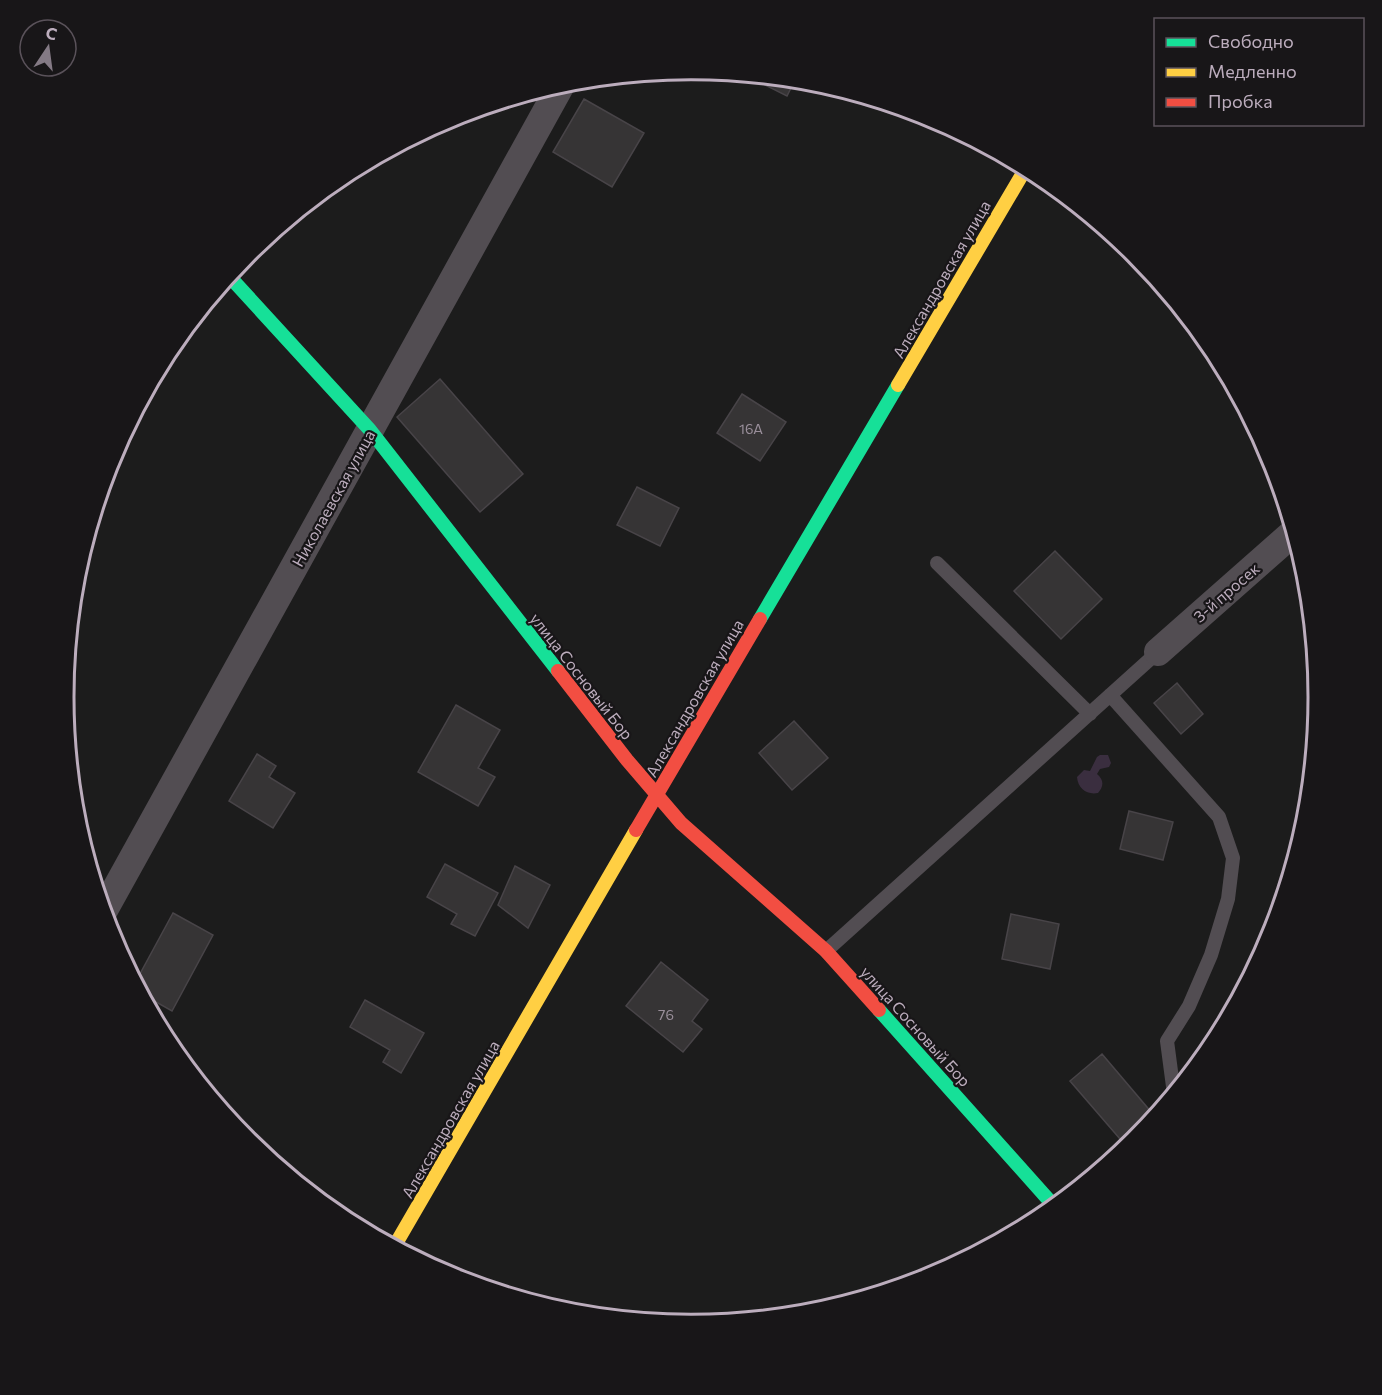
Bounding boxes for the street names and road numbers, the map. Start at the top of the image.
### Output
street label: Александровская улица [888,197,994,361]
street label: Николаевская улица [288,426,378,570]
street label: 3-й просек [1189,558,1263,626]
street label: улица Сосновый Бор [527,609,637,743]
street label: Александровская улица [641,616,747,780]
street label: улица Сосновый Бор [857,962,975,1090]
street label: Александровская улица [397,1037,503,1201]

